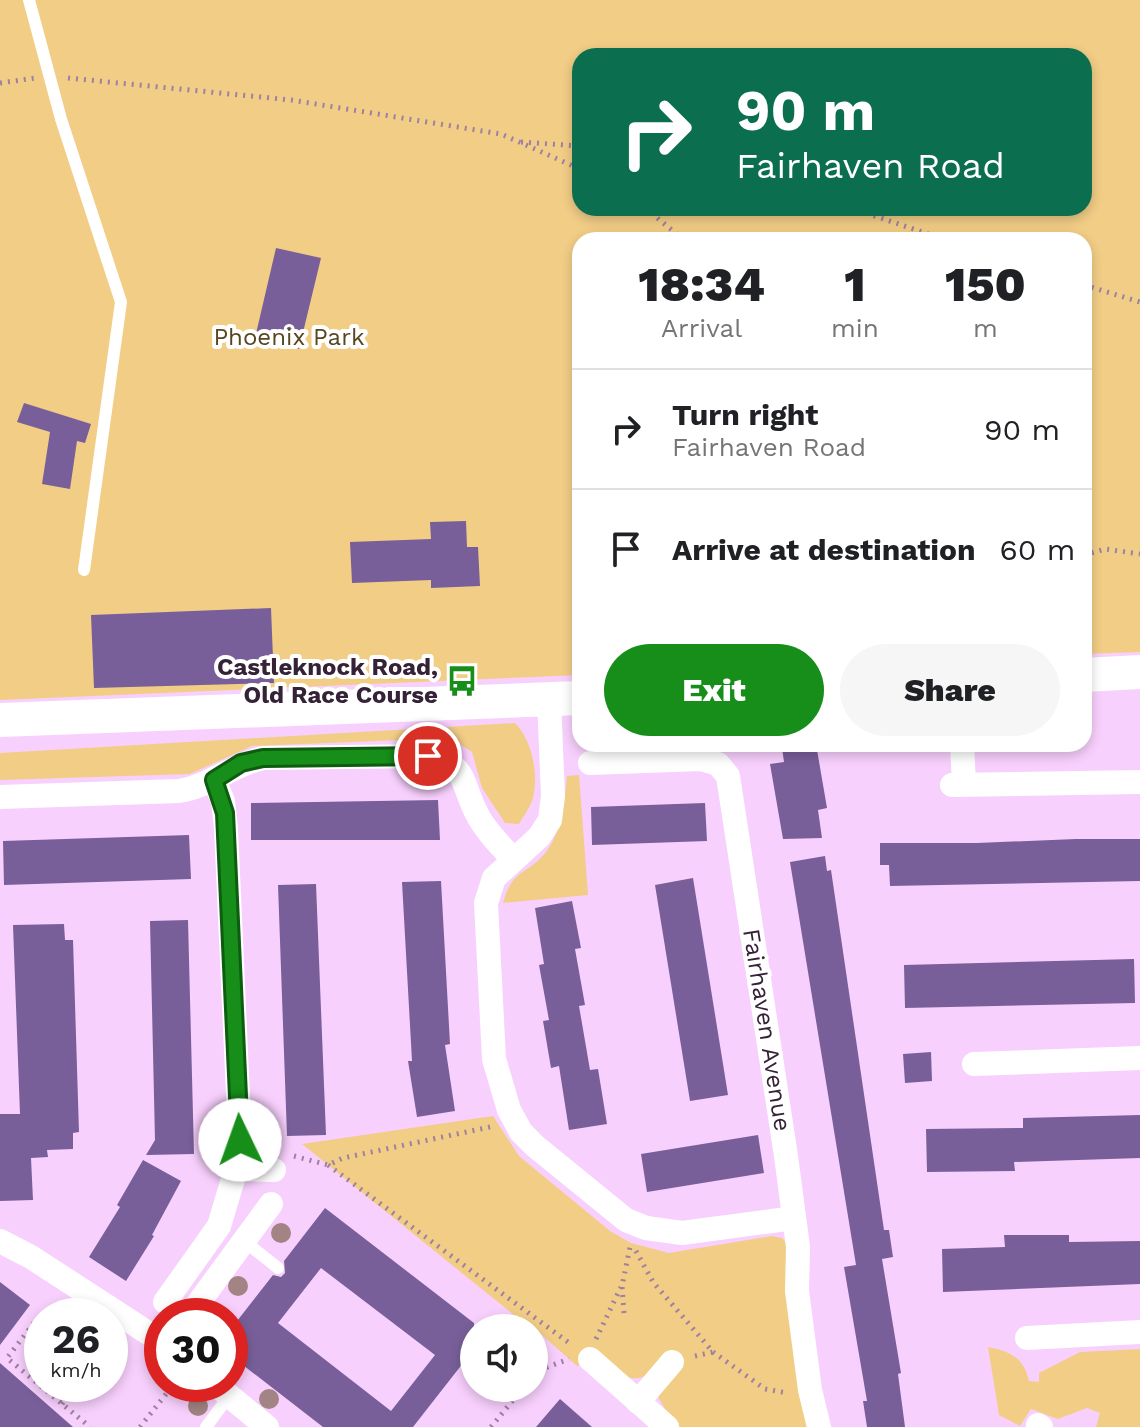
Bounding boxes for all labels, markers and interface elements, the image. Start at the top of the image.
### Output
text: 90 m [736,78,875,144]
icon: right [604,80,708,184]
text: Fairhaven Road [736,145,1005,187]
text: 18:34 [638,256,765,313]
text: 1 [844,256,866,313]
text: 150 [945,256,1026,313]
text: Arrival [661,313,742,343]
text: min [831,313,879,343]
text: m [973,313,998,343]
park label: Phoenix Park [213,323,365,351]
text: Turn right [672,397,818,432]
icon: right [604,407,648,451]
text: 90 m [984,412,1060,447]
text: Fairhaven Road [672,432,866,462]
icon: arrive [604,527,648,571]
text: Arrive at destination [672,532,976,567]
text: 60 m [1000,532,1075,567]
button: Exit [604,644,824,736]
button: Share [840,644,1060,736]
place label: Castleknock Road, Old Race Course [217,653,438,709]
bus stop icon: Castleknock Road, Old Race Course [445,664,479,698]
pin [394,722,462,790]
icon: arrive [406,734,450,778]
street label: Fairhaven Avenue [737,927,797,1133]
position arrow [198,1098,282,1182]
speed limit sign: 30 [144,1298,248,1402]
map controls [460,1314,548,1402]
button: sound [460,1314,548,1402]
text: 26 [52,1316,100,1363]
text: km/h [50,1358,102,1382]

